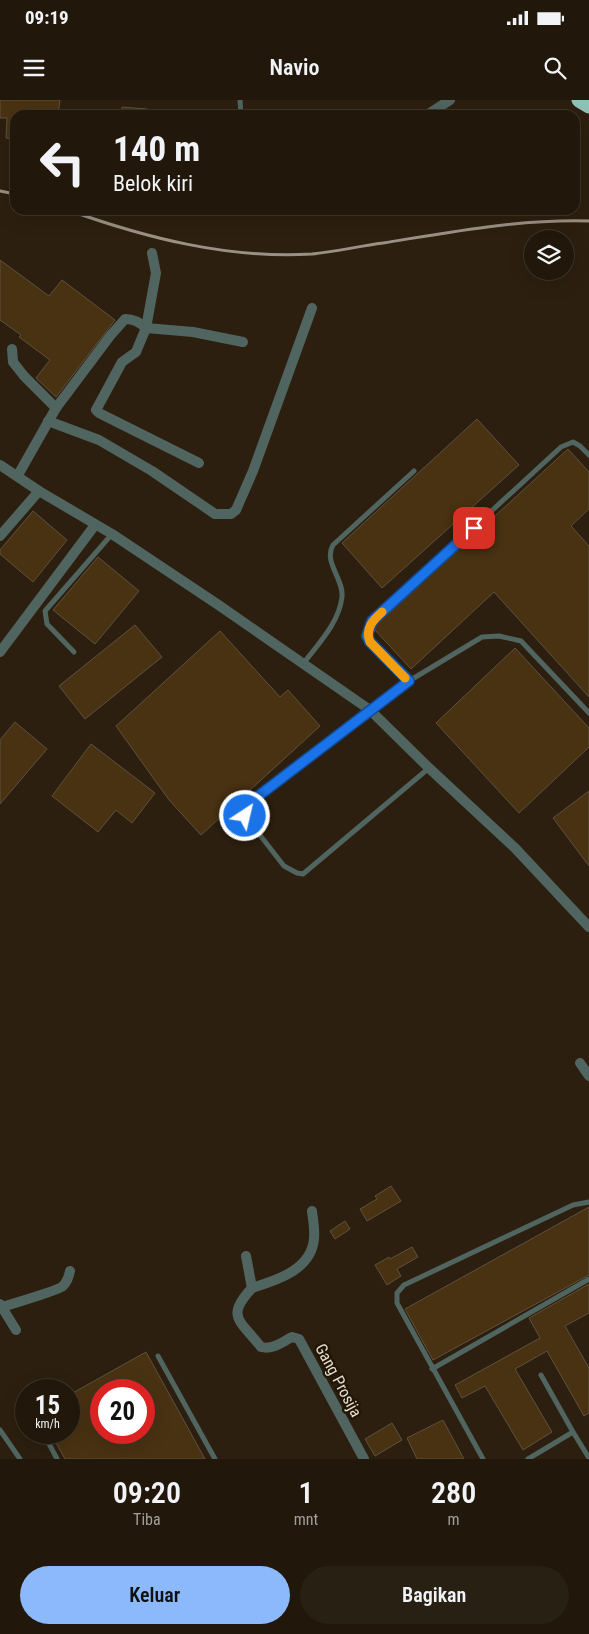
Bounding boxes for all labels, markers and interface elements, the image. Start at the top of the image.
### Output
text: 09:19 [25,6,69,29]
icon: menu [20,54,48,82]
icon: search [541,54,569,82]
text: Navio [270,55,319,80]
text: 140 m [113,129,200,170]
icon: left [30,130,95,195]
text: Belok kiri [113,171,193,196]
map controls [524,230,574,280]
button: layers [524,230,574,280]
pin [453,507,495,549]
icon: arrive [460,514,488,542]
position arrow [218,789,270,841]
street label: Gang Prosija [311,1340,366,1420]
speed limit sign: 20 [90,1379,155,1444]
text: 15 [35,1391,60,1420]
text: km/h [35,1417,60,1431]
text: 09:20 [113,1475,181,1510]
text: 1 [298,1475,314,1510]
text: 280 [431,1475,476,1510]
text: Tiba [133,1510,161,1529]
text: mnt [294,1510,318,1529]
text: m [448,1510,460,1529]
button: Keluar [20,1566,290,1624]
button: Bagikan [300,1566,569,1624]

